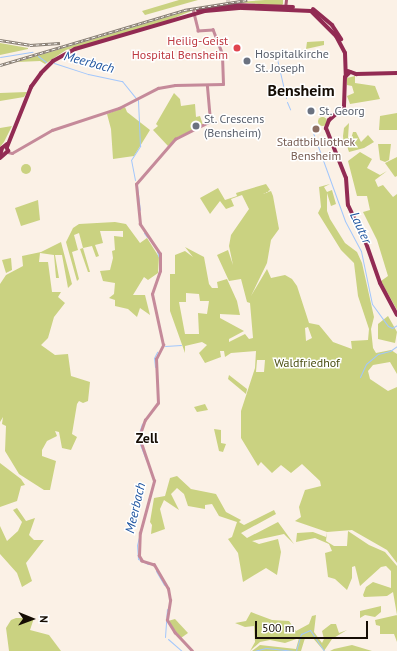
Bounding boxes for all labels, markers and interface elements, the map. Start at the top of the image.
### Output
place label: Heilig-Geist Hospital Bensheim [132,34,228,62]
marker: Heilig-Geist Hospital Bensheim [231,42,243,54]
place label: Hospitalkirche St. Joseph [255,47,329,75]
water label: Meerbach [62,49,116,77]
marker: Hospitalkirche St. Joseph [242,56,252,66]
district label: Bensheim [267,80,335,100]
place label: St. Georg [319,104,366,118]
marker: St. Georg [306,106,316,116]
place label: St. Crescens (Bensheim) [204,112,265,140]
marker: St. Crescens (Bensheim) [191,121,201,131]
marker: Stadtbibliothek Bensheim [311,124,321,134]
place label: Stadtbibliothek Bensheim [277,135,355,163]
water label: Lauter [346,210,374,246]
park label: Waldfriedhof [274,356,340,370]
district label: Zell [136,430,158,446]
water label: Meerbach [123,481,149,535]
north arrow [12,599,52,639]
scale bar [257,613,370,639]
text: N [37,615,51,623]
text: 500 m [262,620,295,635]

